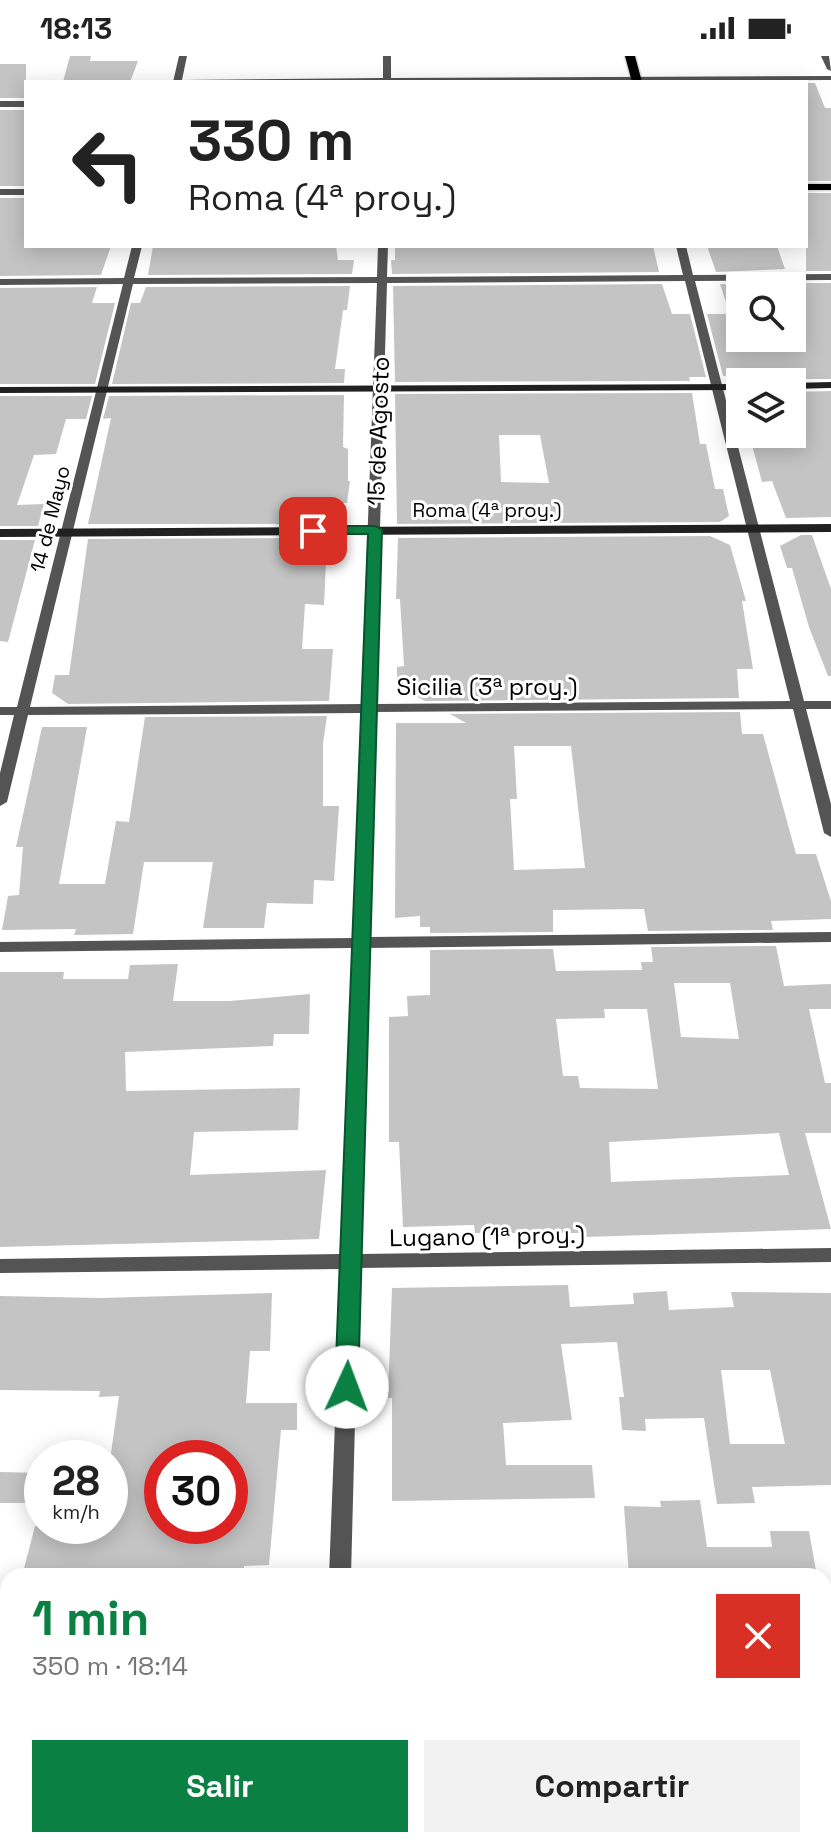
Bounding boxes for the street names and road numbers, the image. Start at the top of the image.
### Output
street label: 15 de Agosto [360,356,396,506]
street label: 14 de Mayo [24,463,76,575]
street label: Roma (4ª proy.) [412,497,562,523]
street label: Sicilia (3ª proy.) [396,671,578,702]
street label: Lugano (1ª proy.) [389,1219,585,1253]

